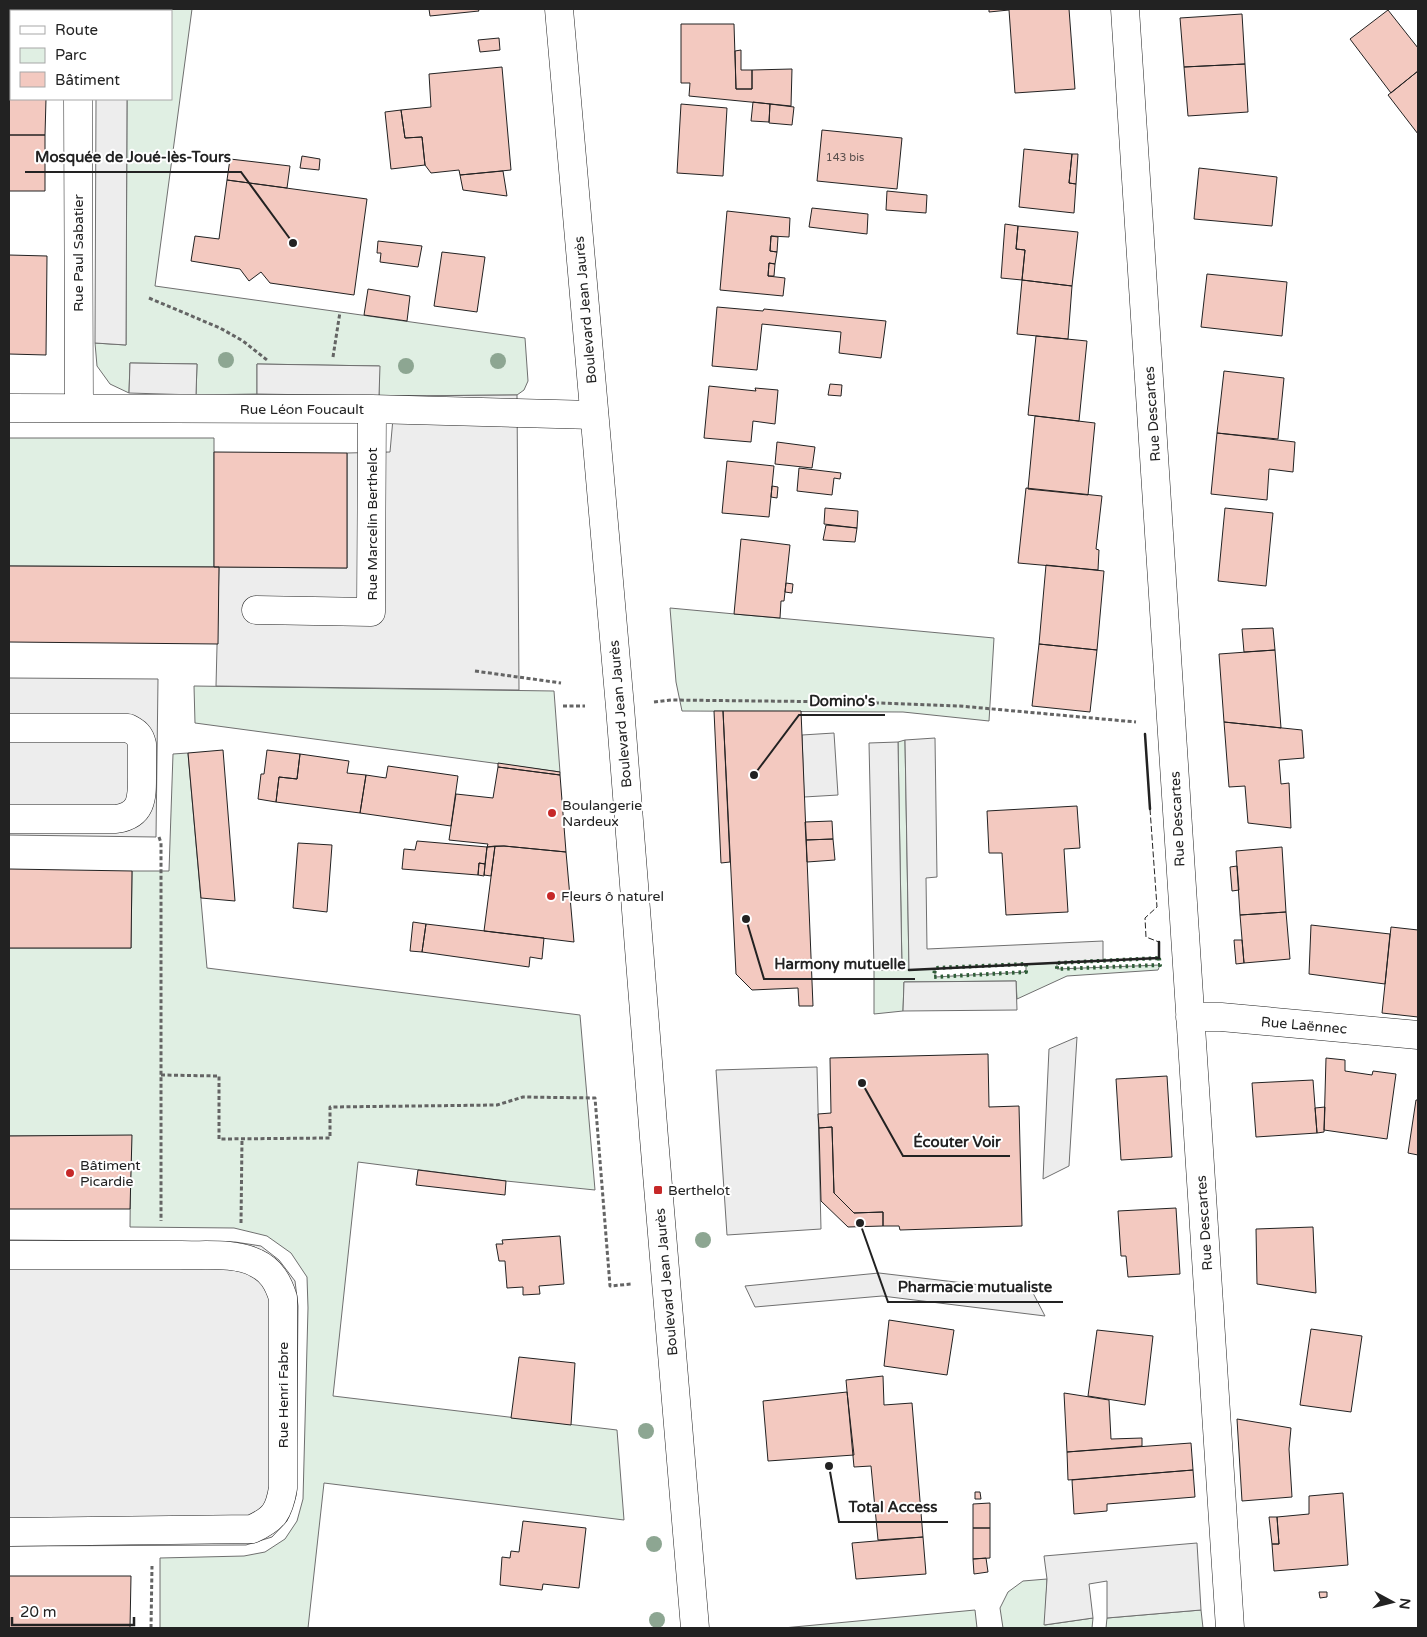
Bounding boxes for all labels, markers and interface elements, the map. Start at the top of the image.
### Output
legend [10,10,172,100]
text: Route [55,21,98,39]
text: Parc [55,46,87,64]
text: Bâtiment [55,71,120,89]
callout: Mosquée de Joué-lès-Tours [25,142,241,172]
text: Mosquée de Joué-lès-Tours [35,148,231,167]
house number: 143 bis [826,151,864,164]
street label: Rue Paul Sabatier [70,194,87,312]
street label: Boulevard Jean Jaurès [571,235,600,384]
street label: Rue Descartes [1141,365,1164,462]
street label: Rue Léon Foucault [240,401,365,418]
street label: Rue Marcelin Berthelot [364,447,381,601]
street label: Boulevard Jean Jaurès [606,639,635,788]
callout: Domino's [799,685,885,715]
text: Domino's [809,692,875,710]
street label: Rue Descartes [1166,771,1188,867]
place label: Boulangerie Nardeux [562,797,642,830]
marker: Boulangerie Nardeux [546,807,558,819]
place label: Fleurs ô naturel [561,888,664,905]
marker: Fleurs ô naturel [545,890,557,902]
callout: Harmony mutuelle [764,949,915,979]
text: Harmony mutuelle [774,955,906,974]
street label: Rue Laënnec [1260,1013,1348,1038]
callout: Écouter Voir [903,1126,1010,1156]
text: Écouter Voir [913,1132,1001,1151]
place label: Bâtiment Picardie [80,1157,141,1190]
marker: Bâtiment Picardie [64,1167,76,1179]
street label: Rue Descartes [1193,1174,1216,1271]
place label: Berthelot [668,1182,731,1199]
marker: Berthelot [652,1184,664,1196]
street label: Boulevard Jean Jaurès [652,1207,681,1356]
callout: Pharmacie mutualiste [888,1272,1063,1302]
text: Pharmacie mutualiste [898,1278,1053,1296]
street label: Rue Henri Fabre [275,1342,292,1448]
callout: Total Access [839,1492,948,1522]
text: Total Access [848,1498,937,1516]
north arrow [1367,1577,1417,1627]
scale bar [12,1594,135,1626]
text: N [1395,1597,1414,1610]
text: 20 m [20,1603,57,1621]

